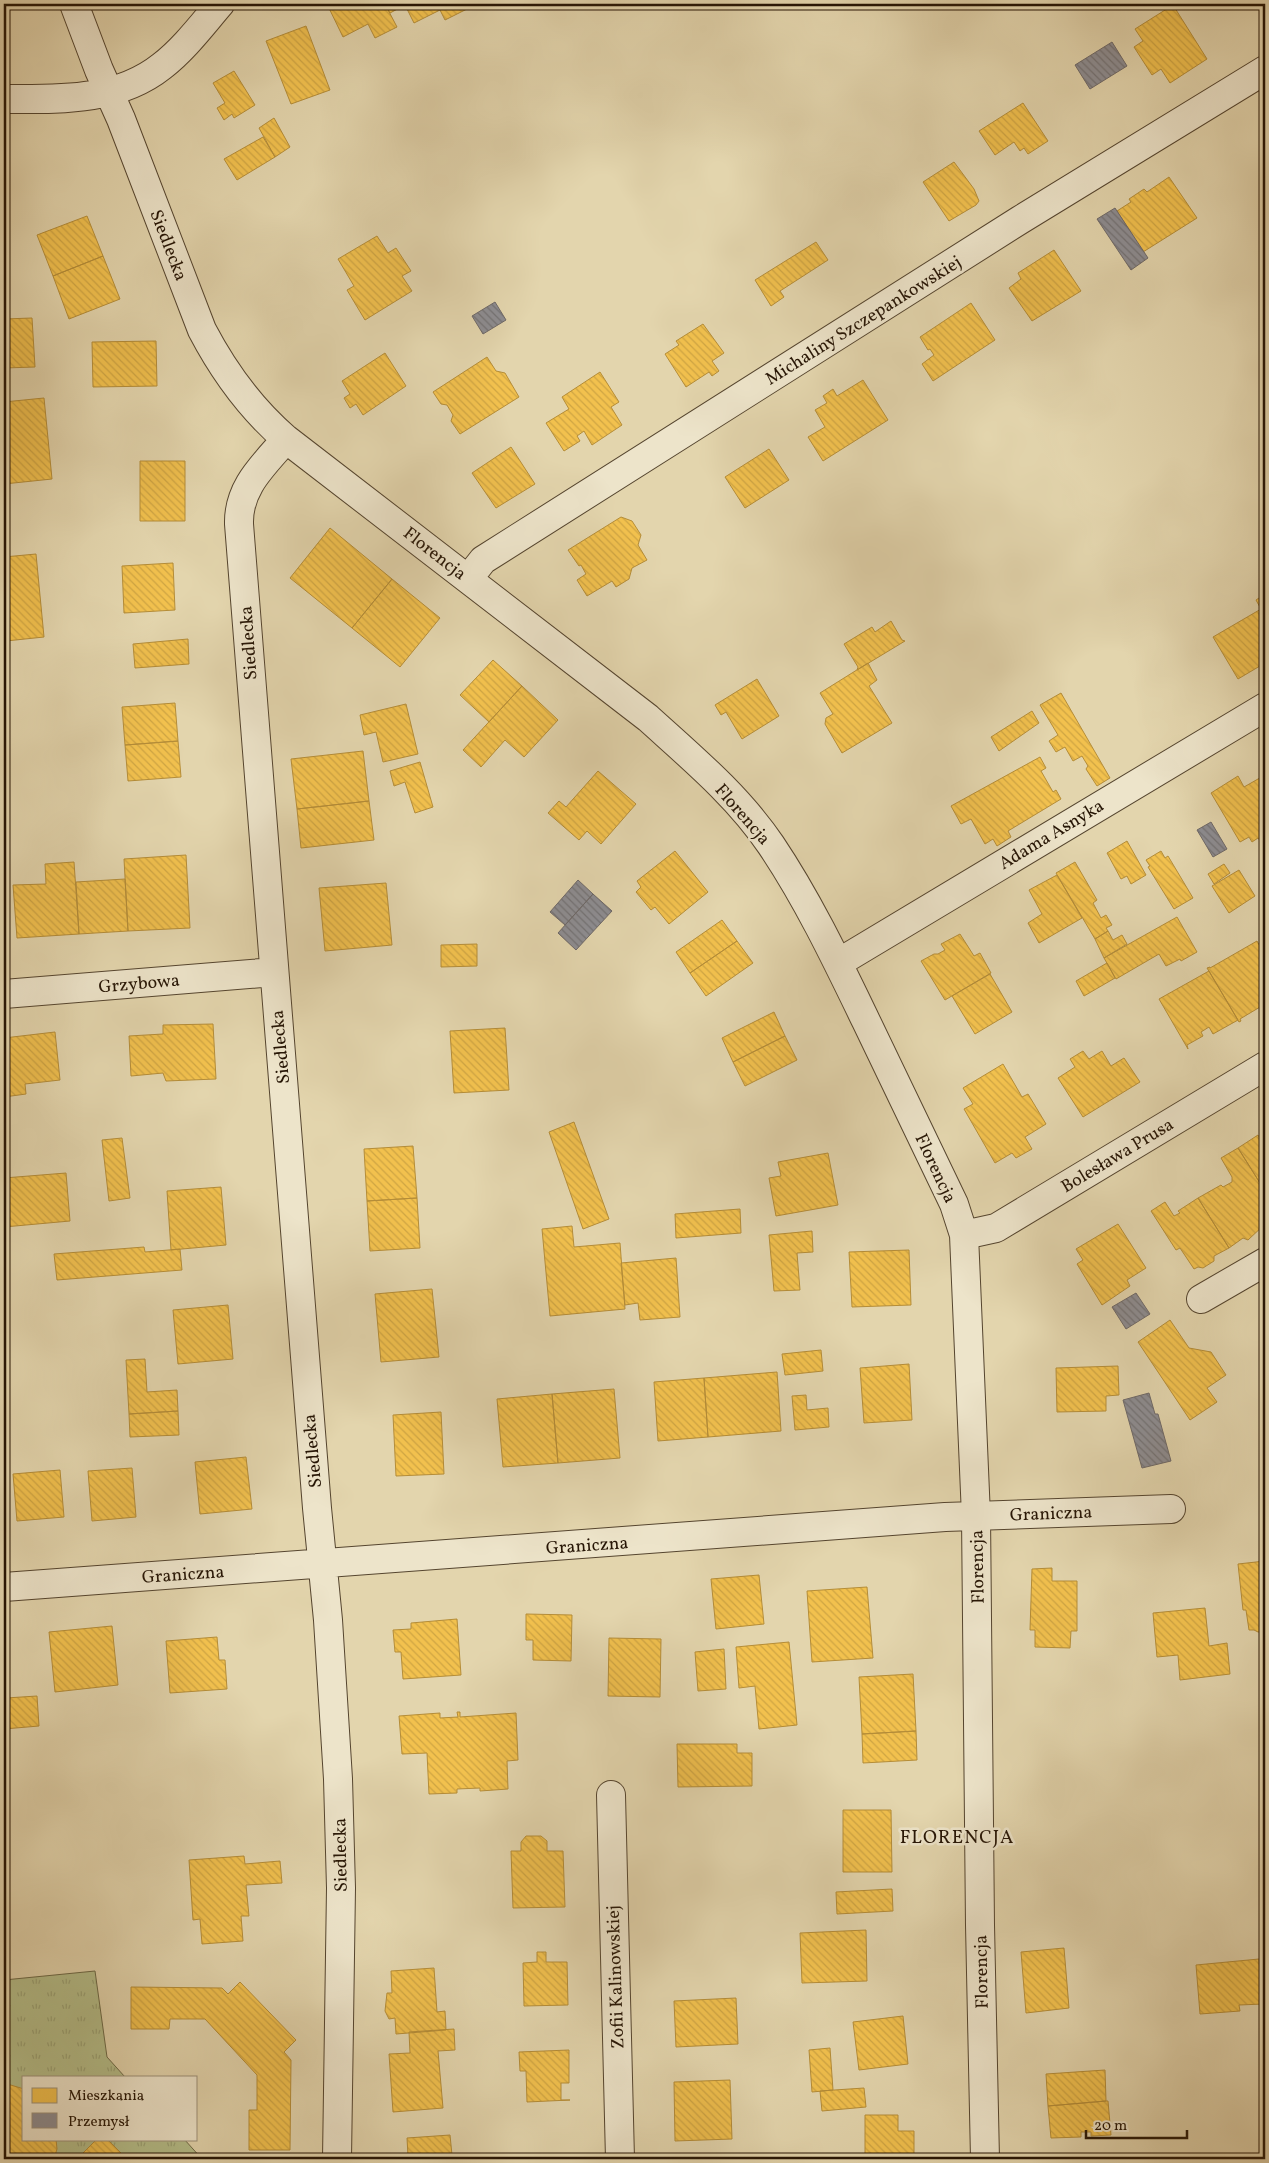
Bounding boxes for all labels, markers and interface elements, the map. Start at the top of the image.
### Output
street label: Siedlecka [143,206,193,285]
street label: Michaliny Szczepankowskiej [761,251,967,392]
street label: Florencja [397,522,471,587]
street label: Siedlecka [234,605,265,681]
street label: Florencja [708,779,776,851]
street label: Adama Asnyka [994,794,1109,877]
street label: Grzybowa [97,968,181,1001]
street label: Siedlecka [266,1009,297,1085]
street label: Bolesława Prusa [1057,1113,1179,1200]
street label: Florencja [908,1130,962,1207]
street label: Siedlecka [298,1413,329,1489]
street label: Graniczna [1009,1501,1093,1528]
street label: Florencja [965,1530,992,1604]
street label: Graniczna [545,1531,629,1562]
street label: Graniczna [141,1560,225,1591]
street label: Siedlecka [328,1818,355,1892]
district label: FLORENCJA [900,1825,1014,1851]
street label: Zofii Kalinowskiej [601,1905,632,2049]
street label: Florencja [969,1935,996,2009]
legend [22,2076,198,2140]
text: Mieszkania [68,2086,144,2107]
scale bar [1086,2108,1188,2140]
text: Przemysł [68,2112,130,2133]
text: 20 m [1094,2116,1127,2137]

